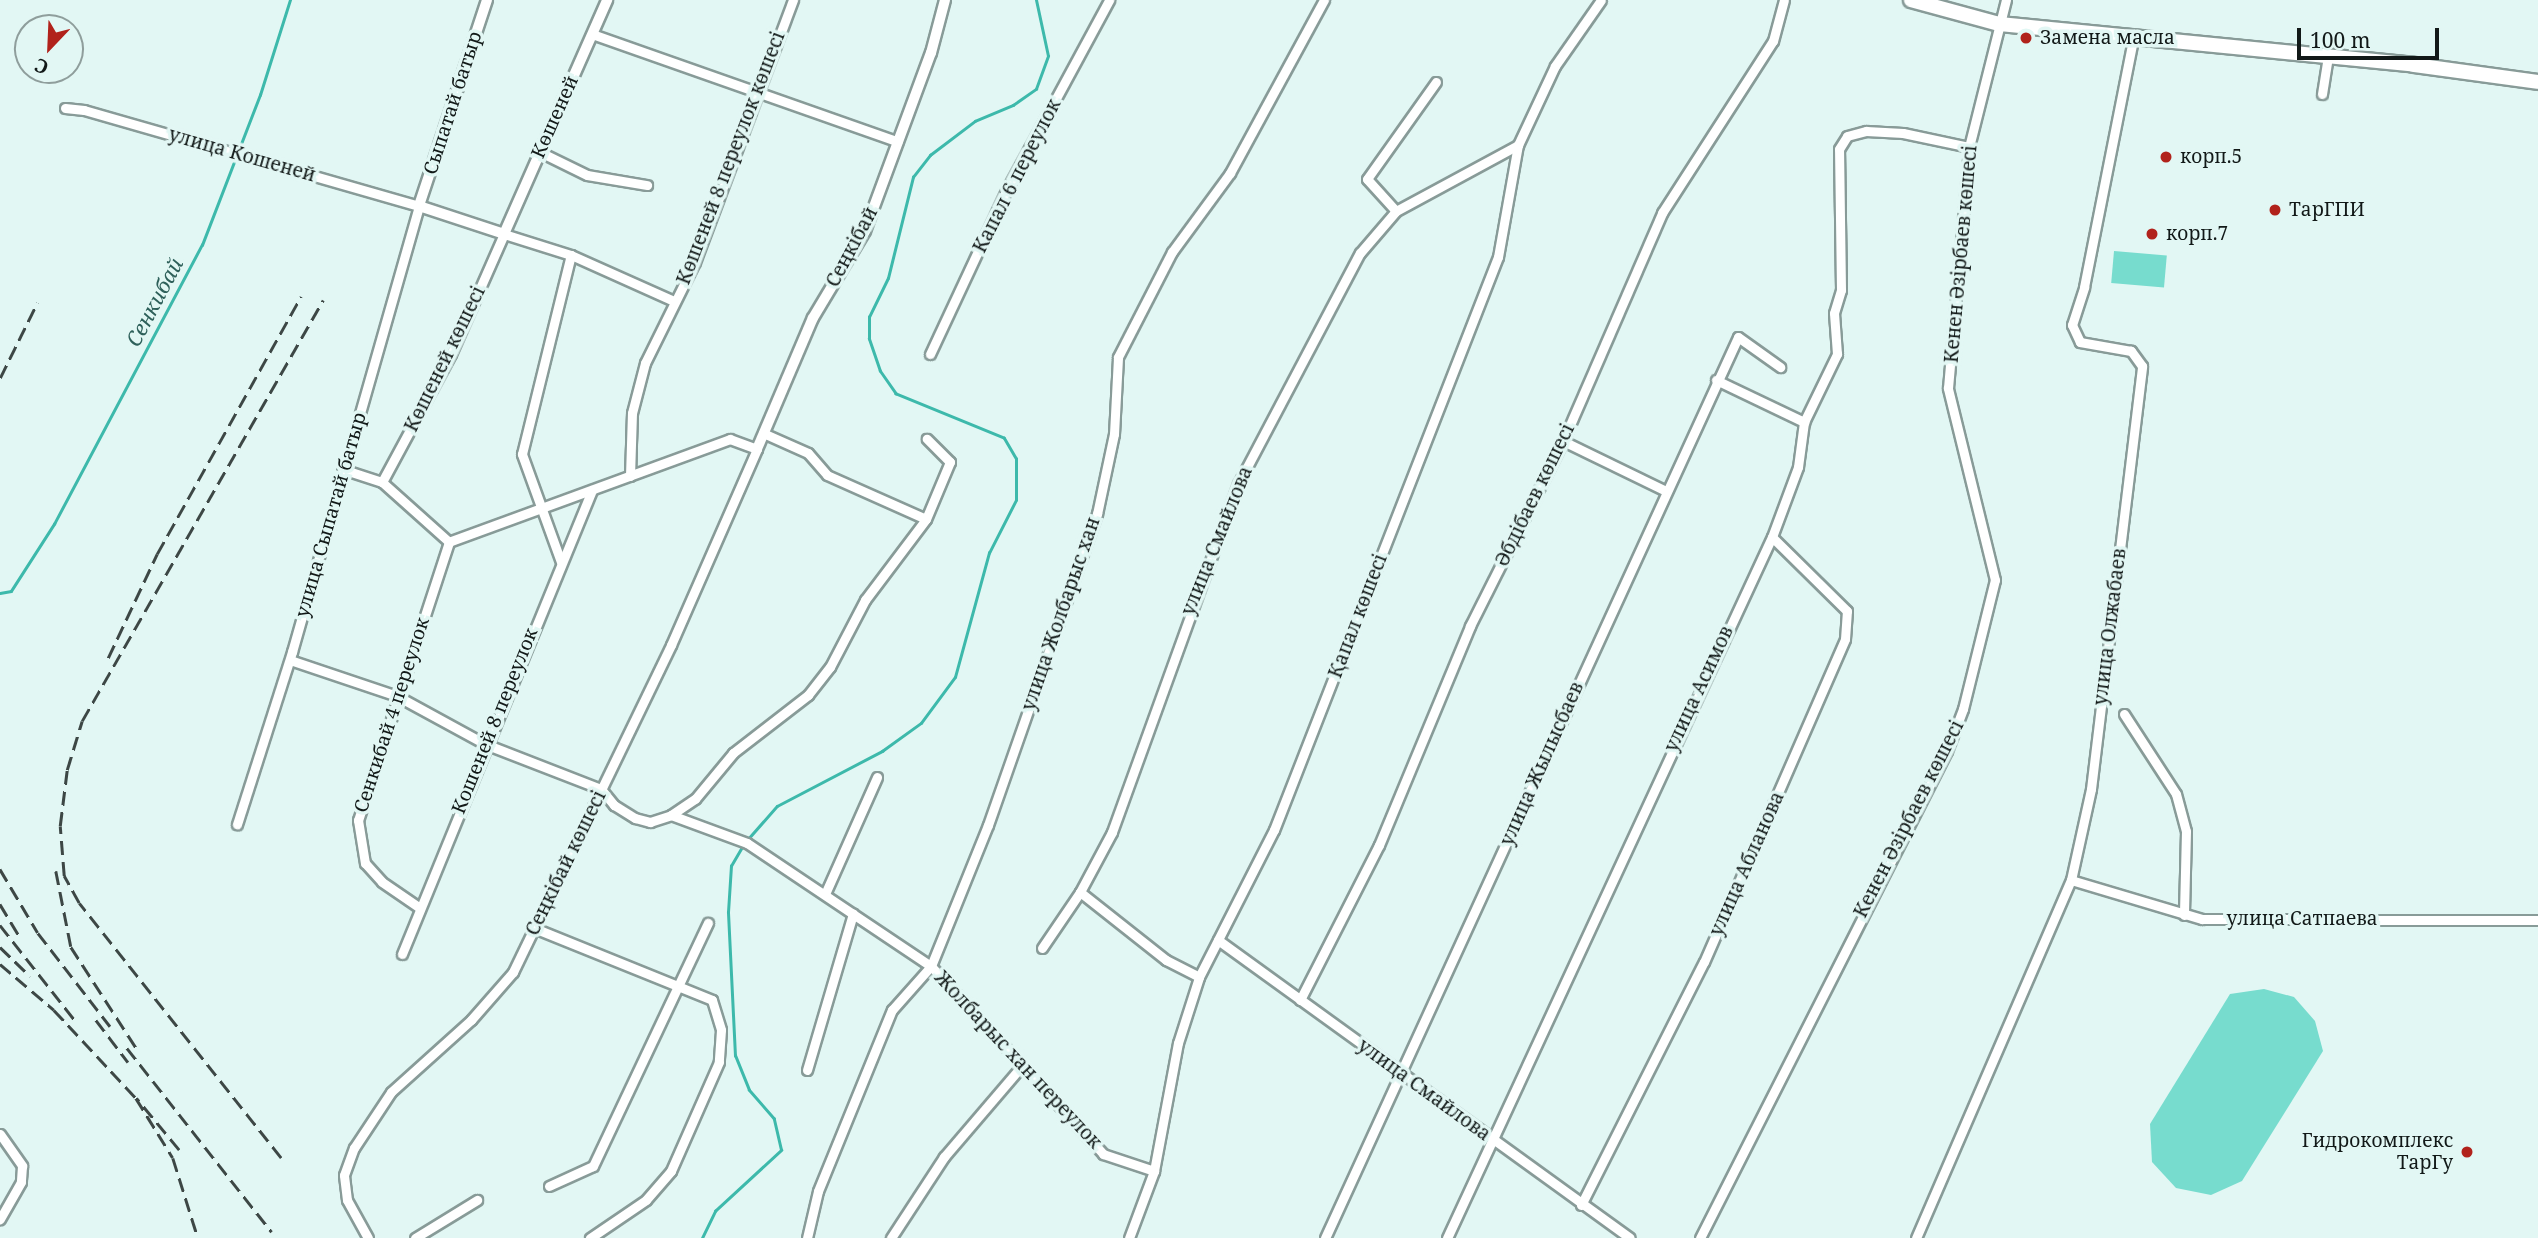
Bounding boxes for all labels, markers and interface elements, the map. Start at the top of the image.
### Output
north arrow [14,14,84,84]
scale bar [2300,14,2442,58]
text: 100 m [2310,26,2371,54]
place label: Замена масла [2040,27,2175,49]
street label: Көшеней 8 переулок көшесі [672,28,790,288]
street label: Сыпатай батыр [419,29,487,177]
marker: Замена масла [2018,30,2034,46]
text: С [31,52,52,81]
street label: Көшеней [527,72,583,162]
street label: Капал 6 переулок [968,95,1066,257]
street label: улица Кошеней [166,123,318,187]
street label: Кенен Әзірбаев көшесі [1940,144,1982,364]
place label: корп.5 [2180,146,2242,168]
marker: корп.5 [2158,149,2174,165]
place label: ТарГПИ [2289,199,2365,221]
marker: ТарГПИ [2267,202,2283,218]
street label: Сеңкібай [821,203,883,291]
place label: корп.7 [2166,223,2228,245]
marker: корп.7 [2144,226,2160,242]
water label: Сенкибай [120,253,188,351]
street label: Көшеней көшесі [400,282,490,436]
street label: улица Сыпатай батыр [291,410,371,620]
street label: Әбдібаев көшесі [1491,420,1579,570]
street label: улица Смайлова [1177,463,1257,619]
street label: улица Жолбарыс хан [1017,514,1105,714]
street label: улица Олжабаев [2089,547,2131,707]
street label: Қапал көшесі [1324,551,1392,681]
street label: Сенкибай 4 переулок [350,615,434,815]
street label: улица Асимов [1660,622,1738,756]
street label: Кошеней 8 переулок [447,625,543,817]
street label: улица Жылысбаев [1496,679,1588,849]
street label: Кенен Әзірбаев көшесі [1849,716,1969,922]
street label: Сеңкібай көшесі [521,787,611,939]
street label: улица Абланова [1705,788,1789,940]
street label: улица Сатпаева [2226,908,2378,930]
street label: Жолбарыс хан переулок [930,967,1106,1153]
street label: улица Смайлова [1353,1034,1495,1146]
place label: Гидрокомплекс ТарГу [2302,1130,2453,1174]
marker: Гидрокомплекс ТарГу [2459,1144,2475,1160]

